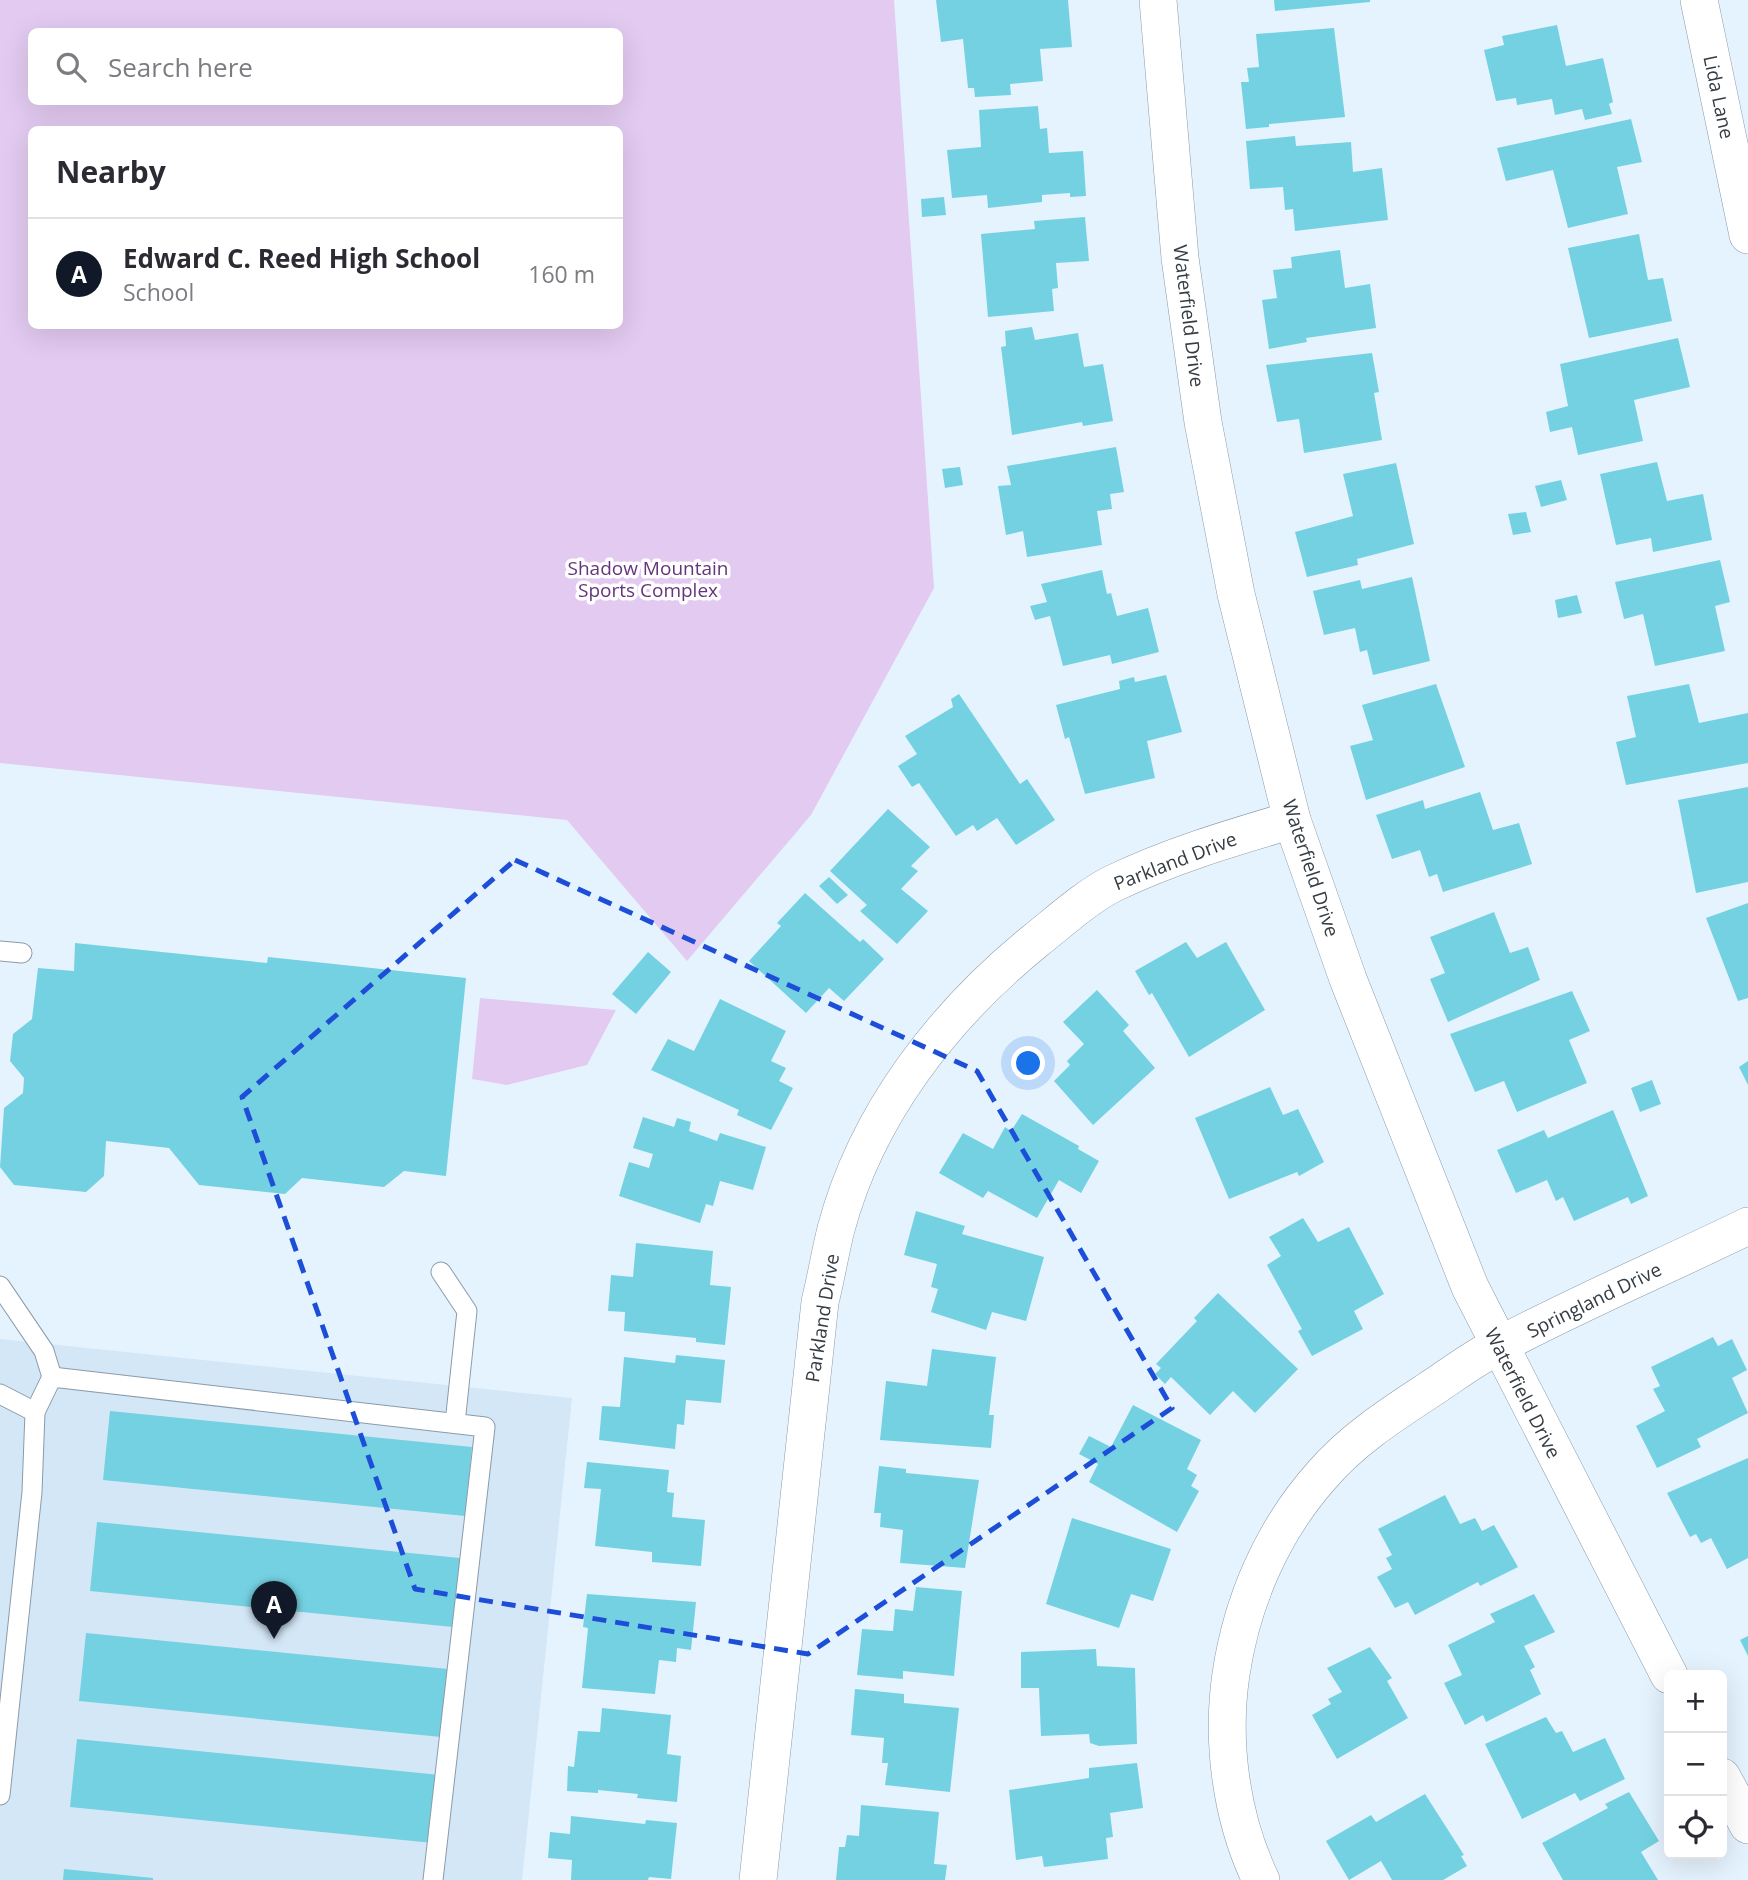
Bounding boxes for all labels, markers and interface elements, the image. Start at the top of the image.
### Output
search box [28,28,623,105]
icon: search [52,48,90,86]
text: Search here [108,49,253,85]
street label: Lida Lane [1697,53,1741,141]
text: Nearby [56,151,166,192]
text: Edward C. Reed High School [123,240,480,276]
street label: Waterfield Drive [1167,243,1211,389]
text: A [71,258,87,290]
text: 160 m [528,258,595,290]
text: School [123,276,194,308]
park label: Shadow Mountain Sports Complex [568,555,728,603]
street label: Waterfield Drive [1277,796,1345,940]
street label: Parkland Drive [1110,826,1240,896]
your location [1011,1046,1045,1080]
street label: Parkland Drive [799,1252,845,1384]
street label: Springland Drive [1522,1256,1666,1344]
street label: Waterfield Drive [1479,1323,1567,1463]
pin: A [251,1581,297,1639]
map controls [1664,1670,1727,1859]
button: + [1664,1670,1727,1733]
button: − [1664,1733,1727,1796]
button: locate [1664,1796,1727,1859]

